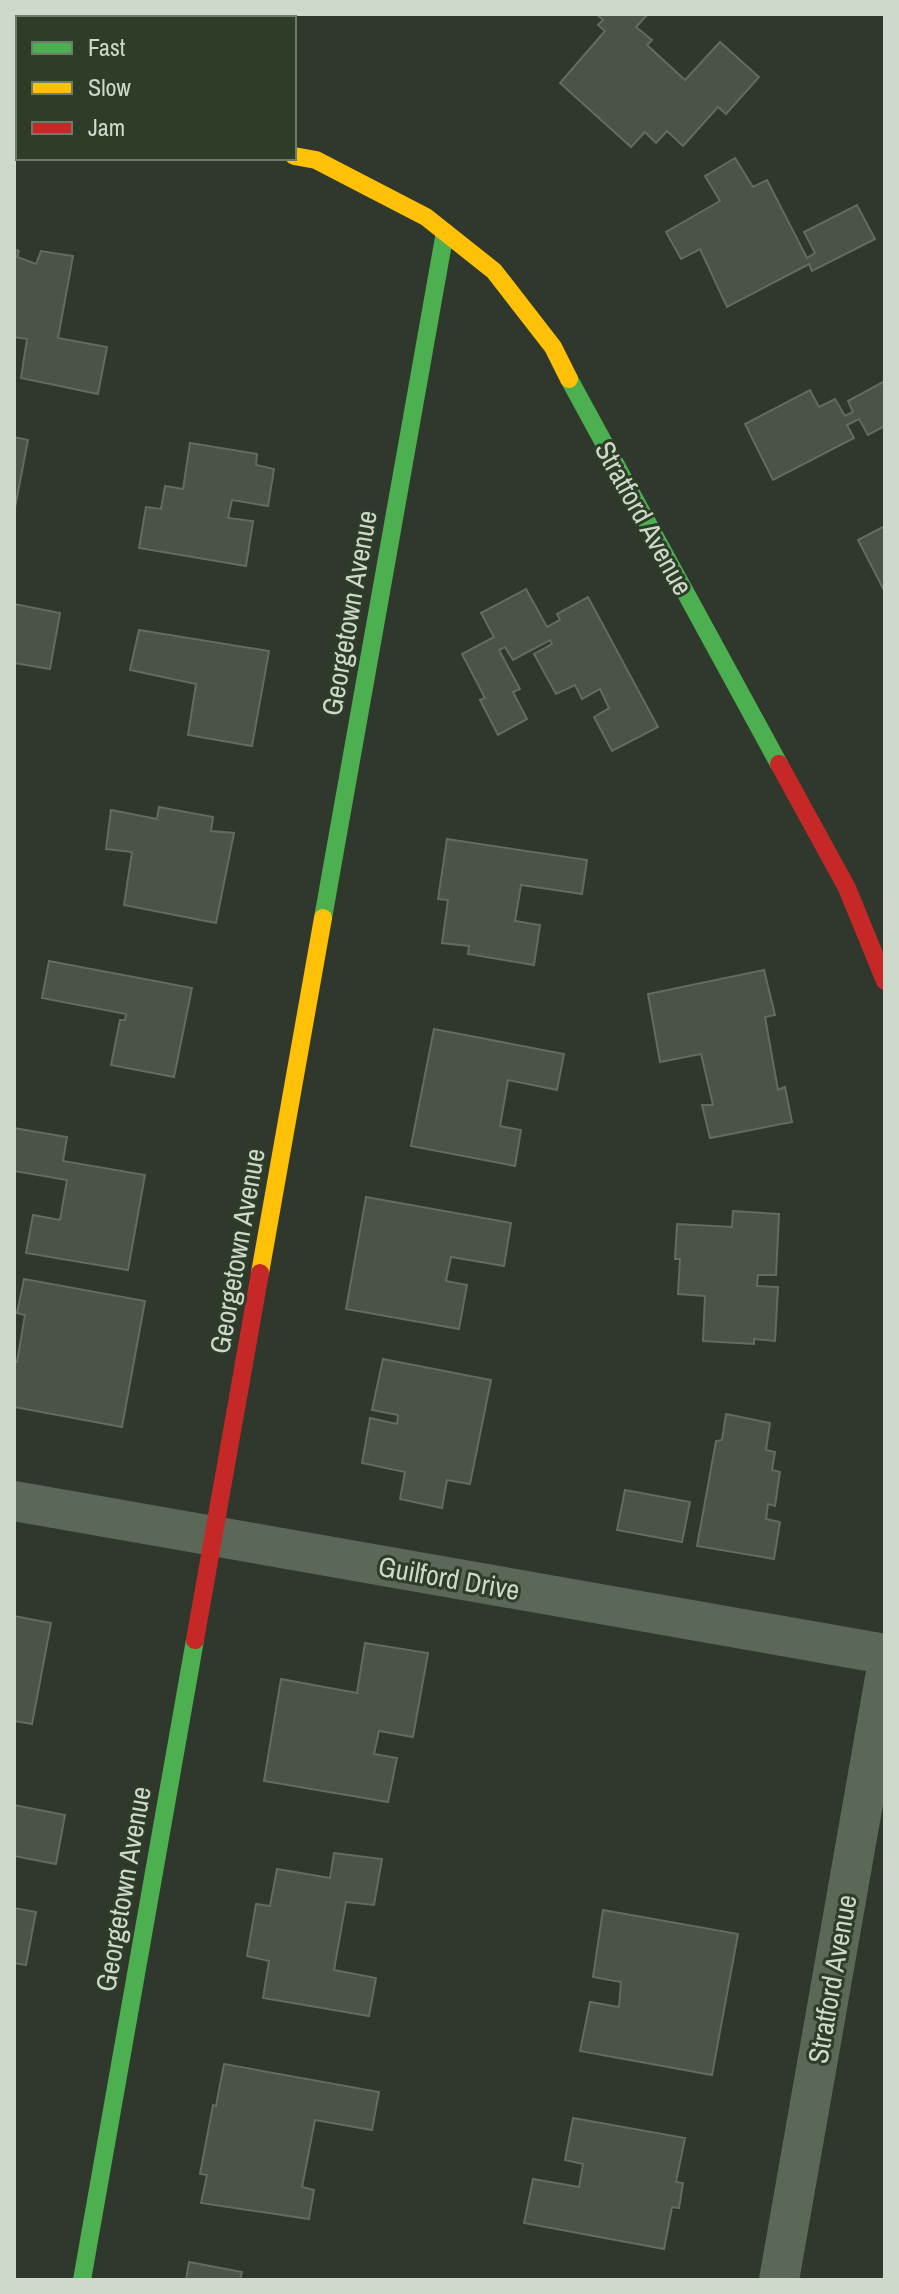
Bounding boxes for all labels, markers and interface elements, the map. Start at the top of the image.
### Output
legend [16,16,296,160]
text: Fast [88,31,126,63]
text: Slow [88,71,131,103]
text: Jam [88,111,125,143]
street label: Stratford Avenue [586,434,702,602]
street label: Georgetown Avenue [312,507,386,719]
street label: Georgetown Avenue [200,1145,274,1357]
street label: Guilford Drive [375,1547,523,1609]
street label: Georgetown Avenue [86,1783,160,1995]
street label: Stratford Avenue [798,1892,866,2066]

